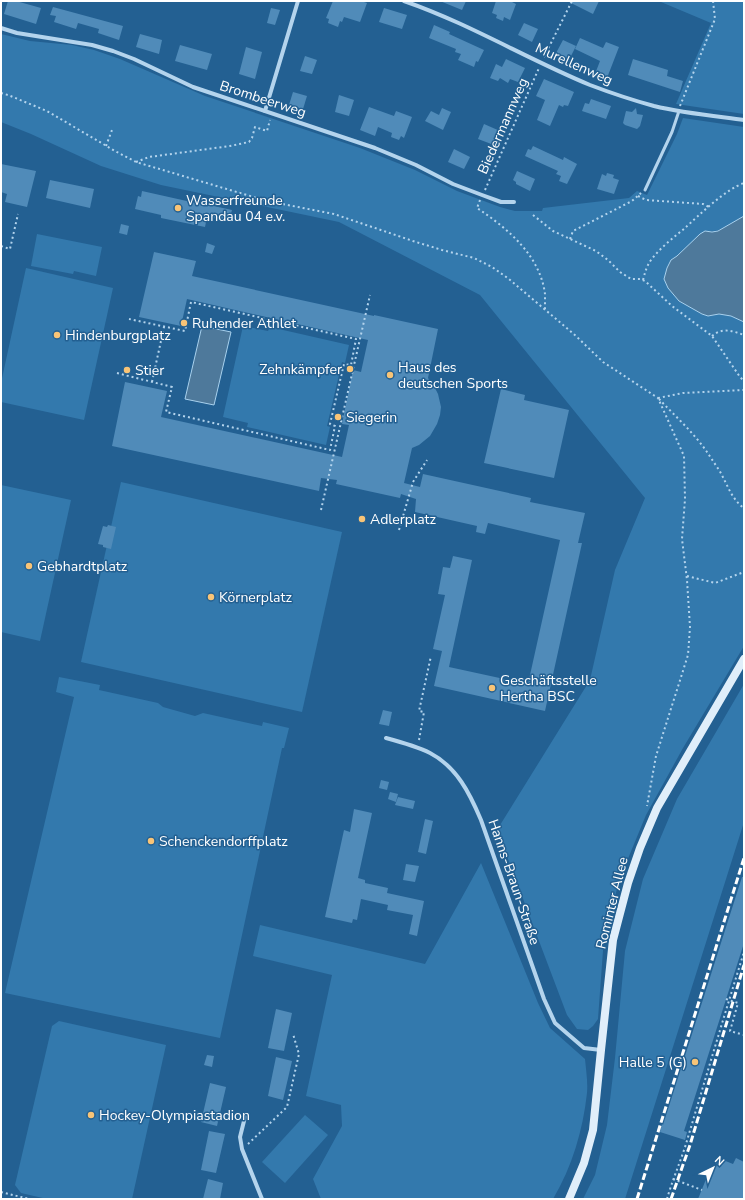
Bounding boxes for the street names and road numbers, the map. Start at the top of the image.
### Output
street label: Murellenweg [532,38,616,90]
street label: Biedermannweg [473,75,533,177]
street label: Brombeerweg [217,76,309,122]
street label: Hanns-Braun-Straße [484,817,544,947]
street label: Rominter Allee [591,855,633,951]

